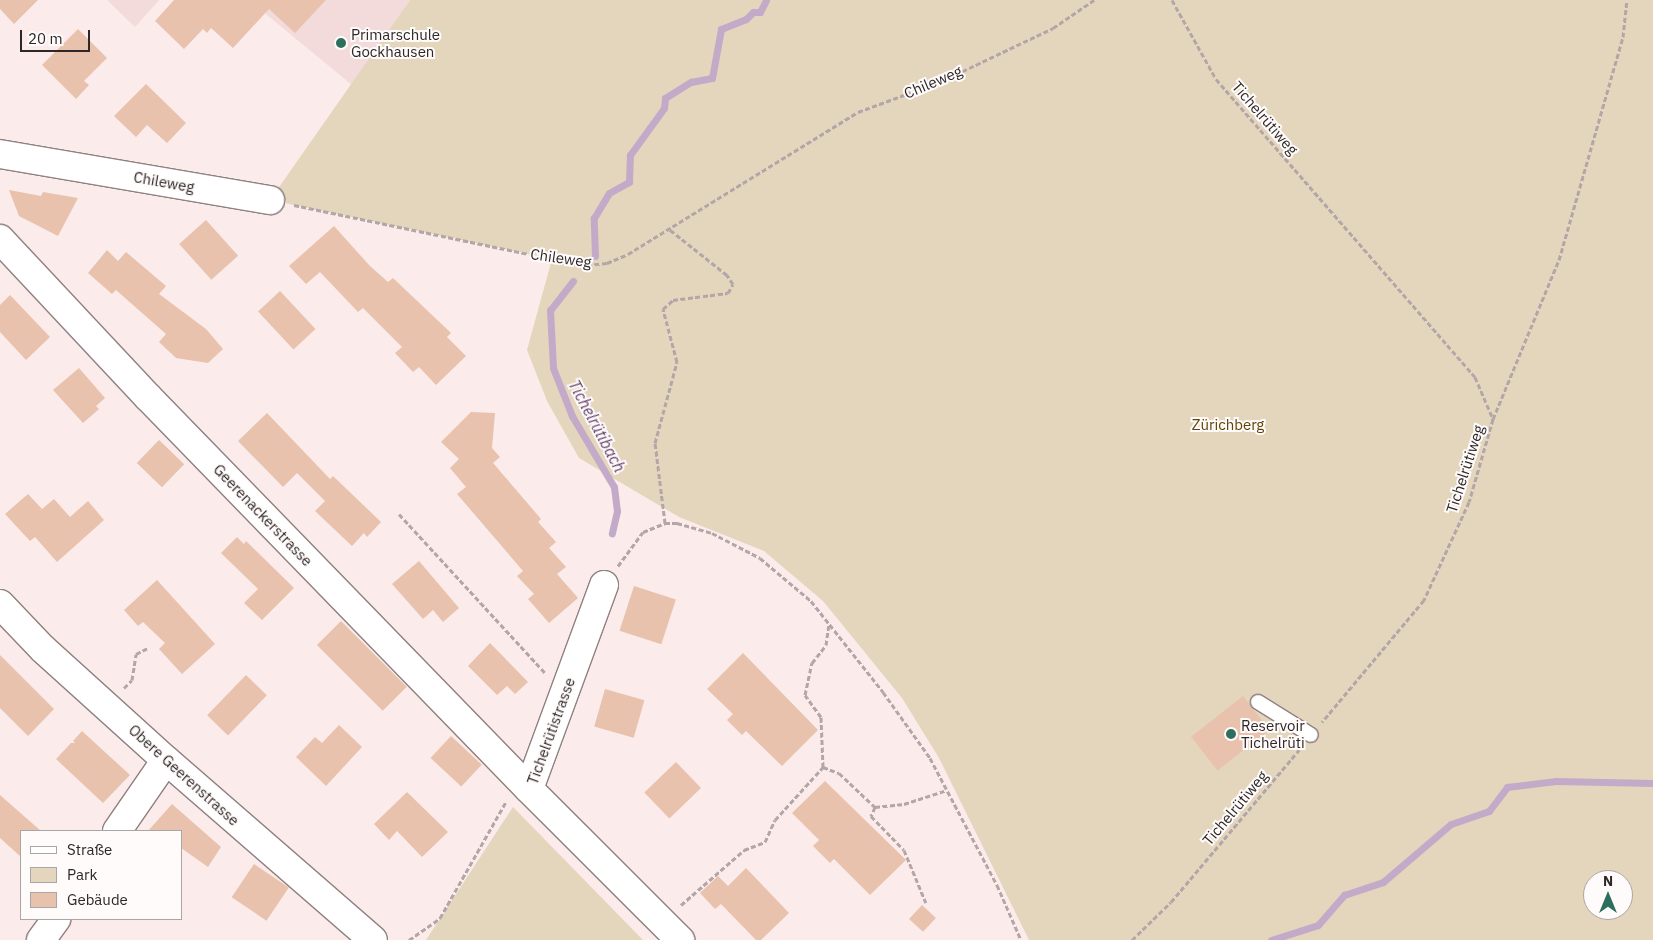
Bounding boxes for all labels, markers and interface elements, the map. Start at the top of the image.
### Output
scale bar [22,20,92,52]
place label: Primarschule Gockhausen [351,25,440,60]
text: 20 m [28,29,63,48]
marker: Primarschule Gockhausen [335,37,347,49]
street label: Chileweg [901,62,965,102]
street label: Tichelrütiweg [1228,78,1302,158]
street label: Chileweg [132,168,196,196]
street label: Chileweg [529,245,593,271]
water label: Tichelrütibach [565,377,629,475]
park label: Zürichberg [1192,416,1264,434]
street label: Tichelrütiweg [1442,423,1488,515]
street label: Geerenackerstrasse [210,460,316,570]
street label: Tichelrütistrasse [523,675,579,787]
place label: Reservoir Tichelrüti [1241,716,1305,751]
street label: Obere Geerenstrasse [125,721,243,829]
marker: Reservoir Tichelrüti [1225,728,1237,740]
street label: Tichelrütiweg [1199,767,1271,849]
legend [20,830,182,920]
text: Straße [67,840,112,859]
text: Park [67,865,97,884]
north arrow [1583,870,1633,920]
text: N [1603,872,1613,890]
text: Gebäude [67,890,128,909]

